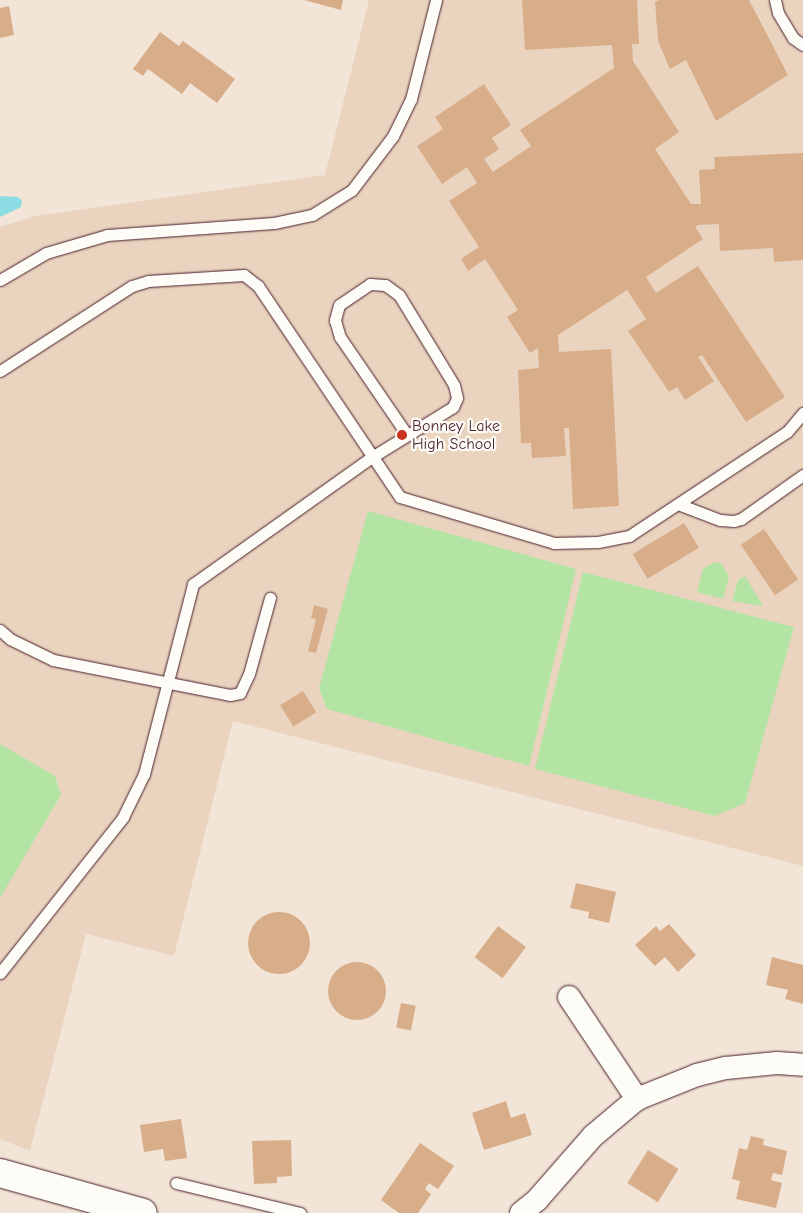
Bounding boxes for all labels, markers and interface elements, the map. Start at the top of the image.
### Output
place label: Bonney Lake High School [412,416,500,454]
marker: Bonney Lake High School [396,429,408,441]

